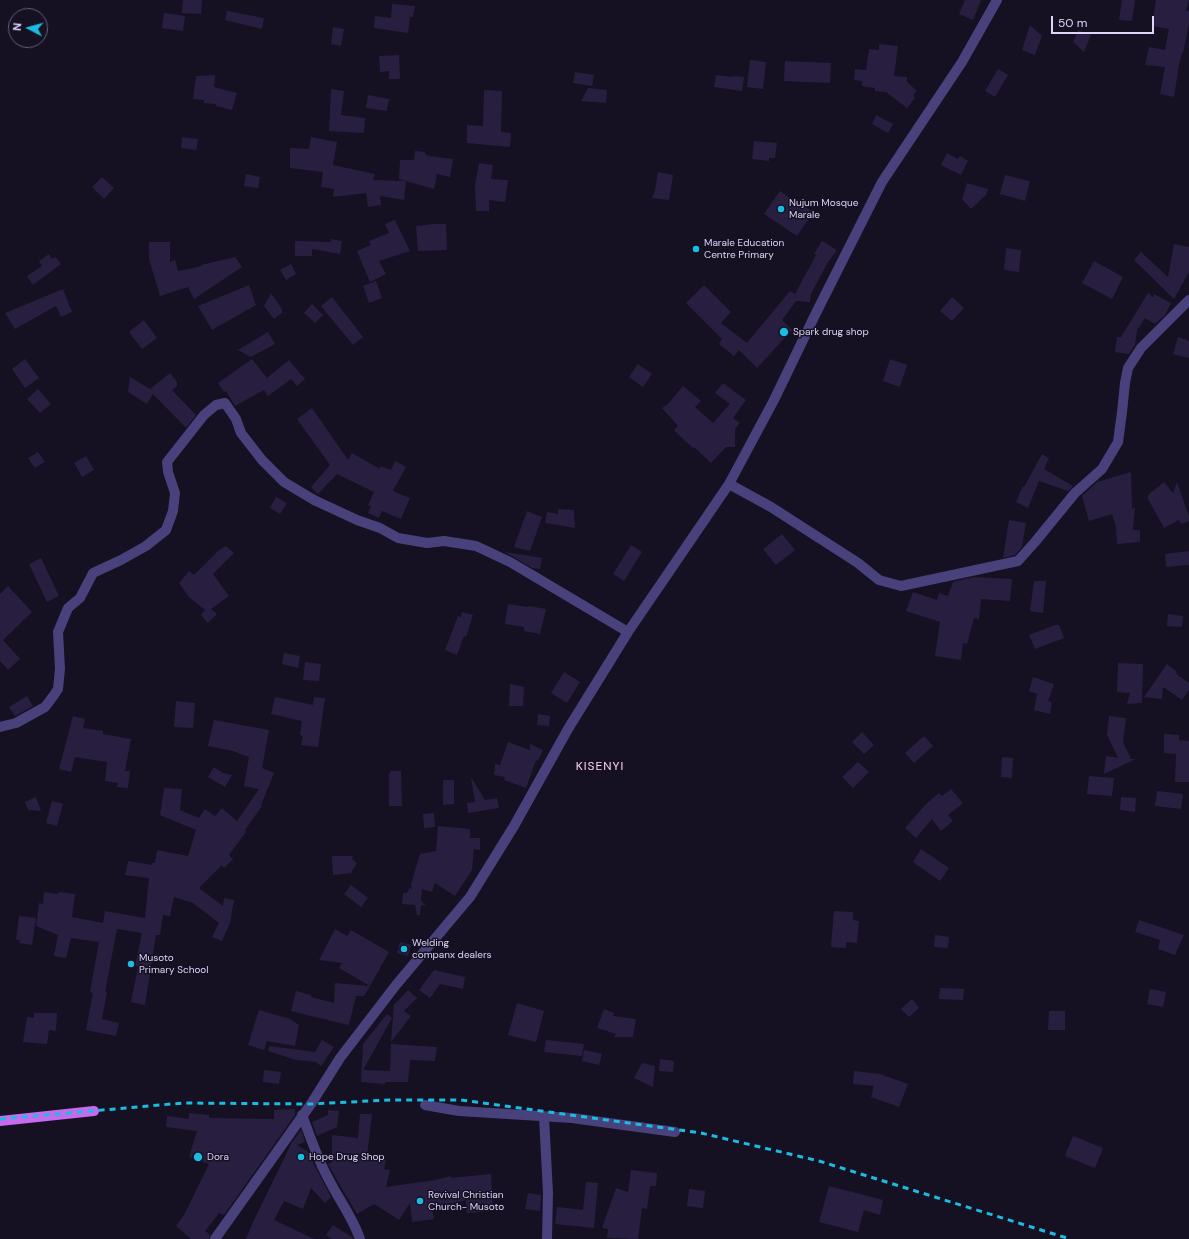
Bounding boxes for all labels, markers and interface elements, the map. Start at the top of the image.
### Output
north arrow [8,8,48,48]
scale bar [1053,8,1156,34]
text: 50 m [1058,15,1087,31]
text: N [10,22,24,32]
place label: Nujum Mosque Marale [789,197,858,220]
marker: Nujum Mosque Marale [776,204,786,214]
place label: Marale Education Centre Primary [704,237,784,260]
marker: Marale Education Centre Primary [691,244,701,254]
marker: Spark drug shop [778,326,790,338]
place label: Spark drug shop [793,326,869,338]
district label: KISENYI [576,760,624,774]
place label: Welding companx dealers [412,937,492,960]
marker: Welding companx dealers [399,944,409,954]
place label: Musoto Primary School [139,952,209,976]
marker: Musoto Primary School [126,959,136,969]
marker: Dora [192,1151,204,1163]
place label: Dora [207,1151,229,1163]
place label: Hope Drug Shop [309,1151,385,1163]
marker: Hope Drug Shop [296,1152,306,1162]
place label: Revival Christian Church- Musoto [428,1189,504,1212]
marker: Revival Christian Church- Musoto [415,1196,425,1206]

